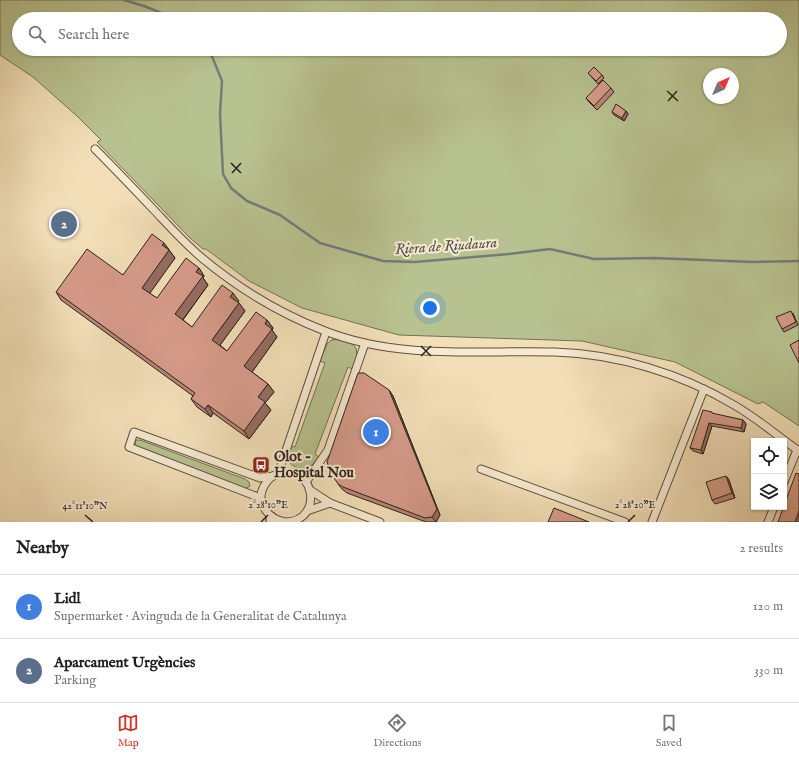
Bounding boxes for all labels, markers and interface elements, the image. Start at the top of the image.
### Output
search box [12,12,787,56]
icon: search [26,23,48,45]
text: Search here [58,25,129,44]
north arrow [703,68,739,104]
pin: 2 [51,209,77,239]
water label: Riera de Riudaura [394,233,498,259]
your location [420,298,440,318]
pin: 1 [363,417,389,447]
map controls [751,438,787,510]
button: locate [751,438,787,474]
place label: Olot - Hospital Nou [274,448,354,482]
bus stop icon: Olot - Hospital Nou [251,455,271,475]
button: layers [751,474,787,510]
text: 2°28'10"E [248,499,288,512]
text: 2°28'20"E [615,499,655,512]
text: 42°11'10"N [62,500,108,513]
text: Nearby [16,538,69,559]
text: 2 results [739,540,783,557]
text: Lidl [54,589,81,608]
text: 1 [27,598,31,615]
text: 120 m [753,598,783,615]
text: Supermarket · Avinguda de la Generalitat de Catalunya [54,608,347,625]
text: Aparcament Urgències [54,653,195,672]
text: 2 [26,662,32,679]
text: 330 m [754,662,783,679]
text: Parking [54,672,96,689]
tab: Map [117,712,139,750]
tab: Directions [374,712,421,750]
tab: Saved [656,712,682,750]

